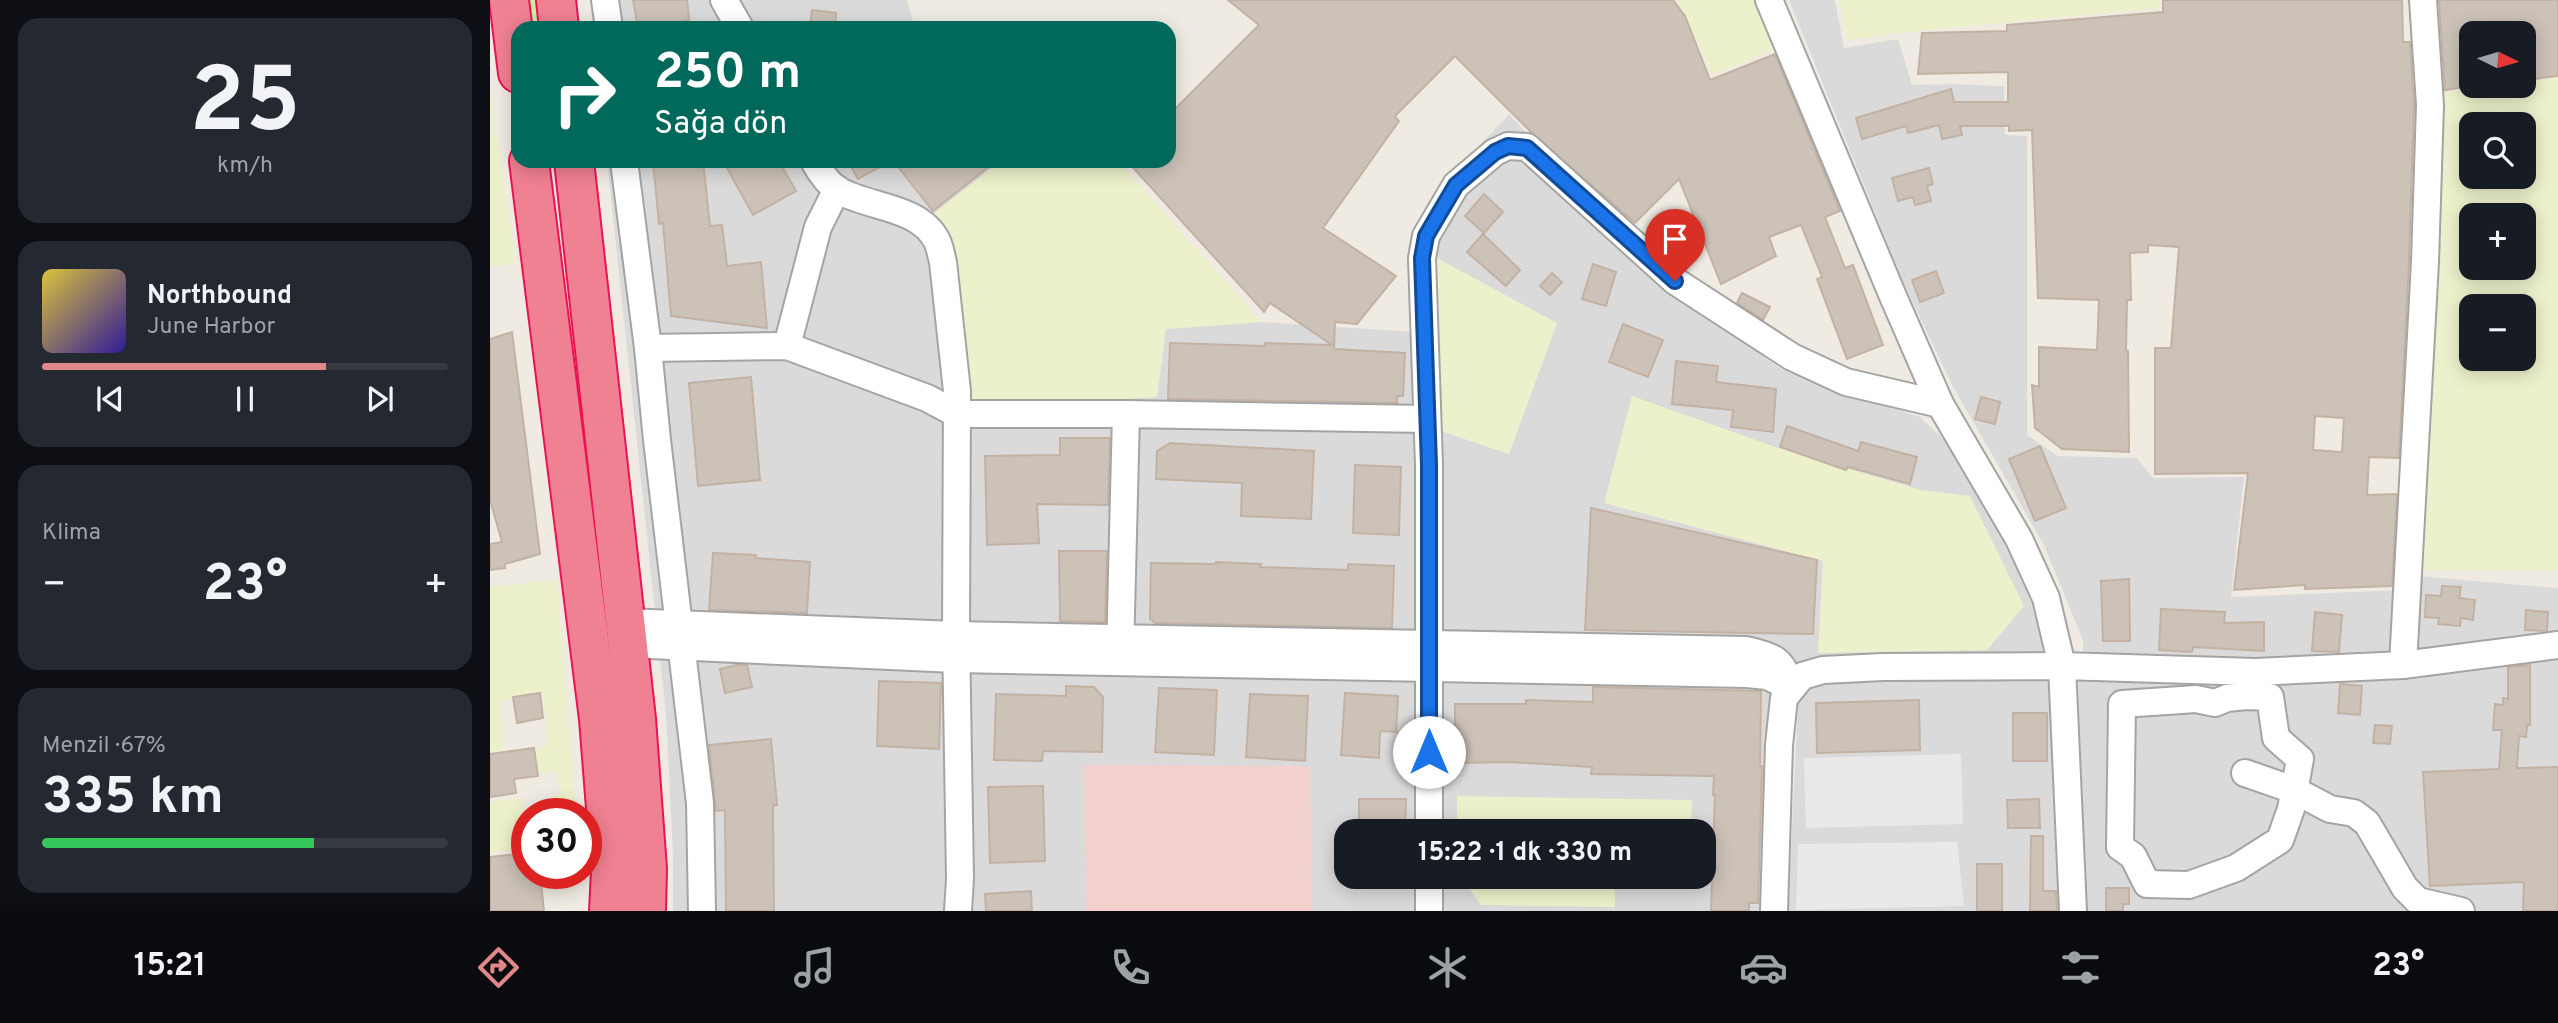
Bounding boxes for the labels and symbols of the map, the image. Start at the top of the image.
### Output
north arrow [2459,21,2536,98]
pin [1645,209,1705,281]
position arrow [1392,715,1466,789]
speed limit sign: 30 [511,798,602,889]

